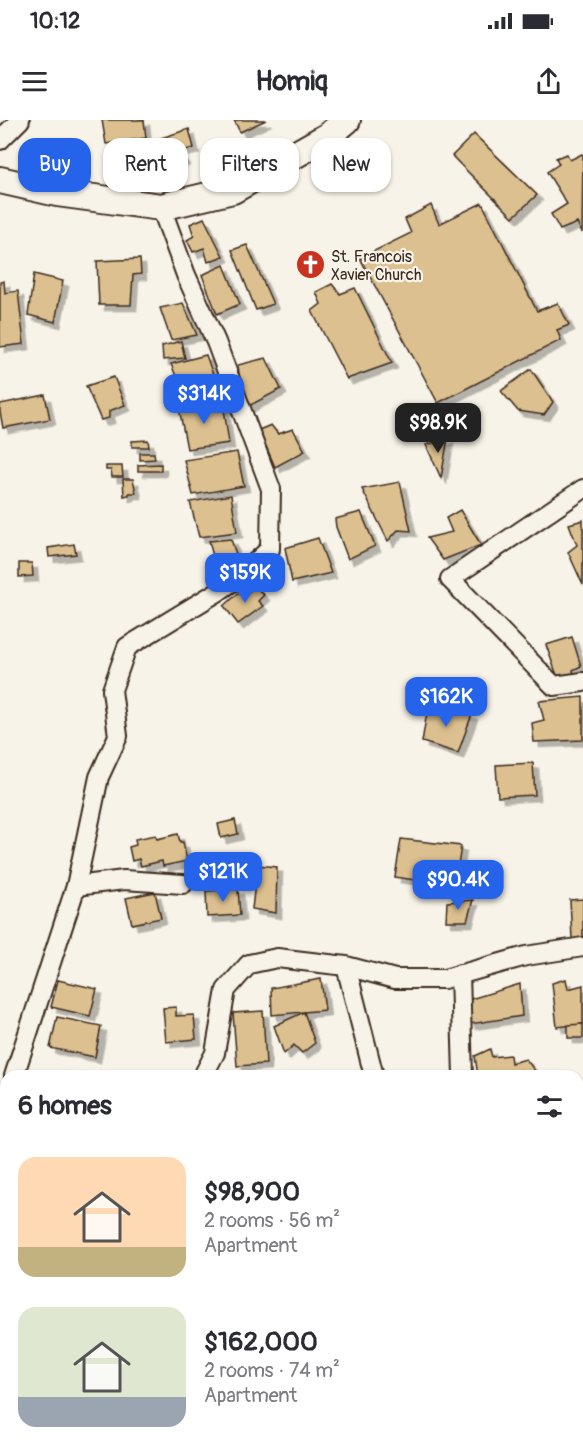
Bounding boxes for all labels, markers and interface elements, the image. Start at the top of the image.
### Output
text: 10:12 [30,7,80,35]
icon: menu [18,65,51,98]
text: Homiq [255,65,328,98]
icon: share [532,65,565,98]
chip: Buy [18,138,91,192]
chip: Rent [103,138,188,192]
chip: Filters [200,138,299,192]
chip: New [311,138,391,192]
place label: St. Francois Xavier Church [331,247,421,285]
church icon: St. Francois Xavier Church [294,249,326,281]
pin: $314K [162,374,246,425]
text: $314K [177,381,231,406]
pin: $98.9K [389,403,487,454]
text: $98.9K [409,410,467,435]
pin: $159K [203,553,287,604]
text: $159K [219,560,271,585]
pin: $162K [404,677,488,728]
text: $162K [419,684,473,709]
pin: $121K [181,852,265,903]
text: $121K [198,859,248,884]
pin: $90.4K [409,860,507,911]
text: $90.4K [427,867,489,892]
text: 6 homes [18,1090,112,1122]
icon: filters [533,1090,566,1123]
text: $98,900 [204,1176,300,1208]
icon: home [66,1181,138,1253]
text: 2 rooms · 56 m² [204,1208,340,1233]
text: Apartment [204,1233,297,1258]
text: $162,000 [204,1326,318,1358]
icon: home [66,1331,138,1403]
text: 2 rooms · 74 m² [204,1358,340,1383]
text: Apartment [204,1383,297,1408]

